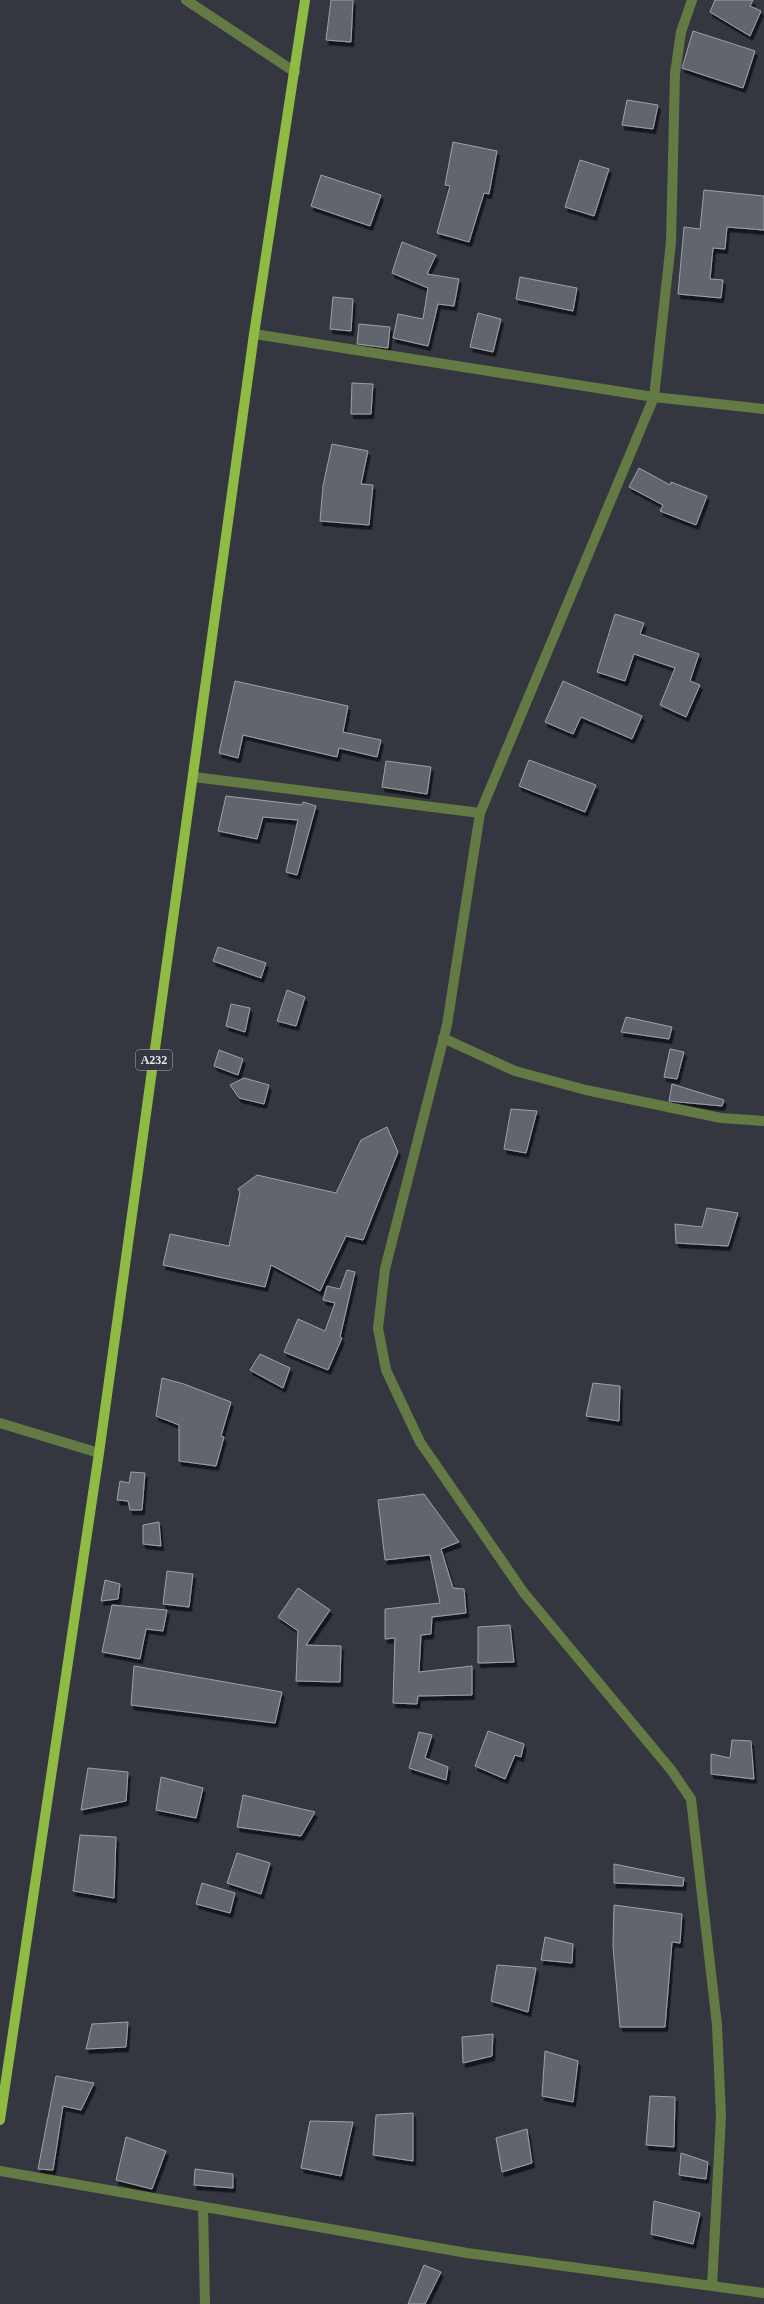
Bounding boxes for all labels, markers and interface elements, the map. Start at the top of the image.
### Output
road number: A232 [136,1050,172,1070]

